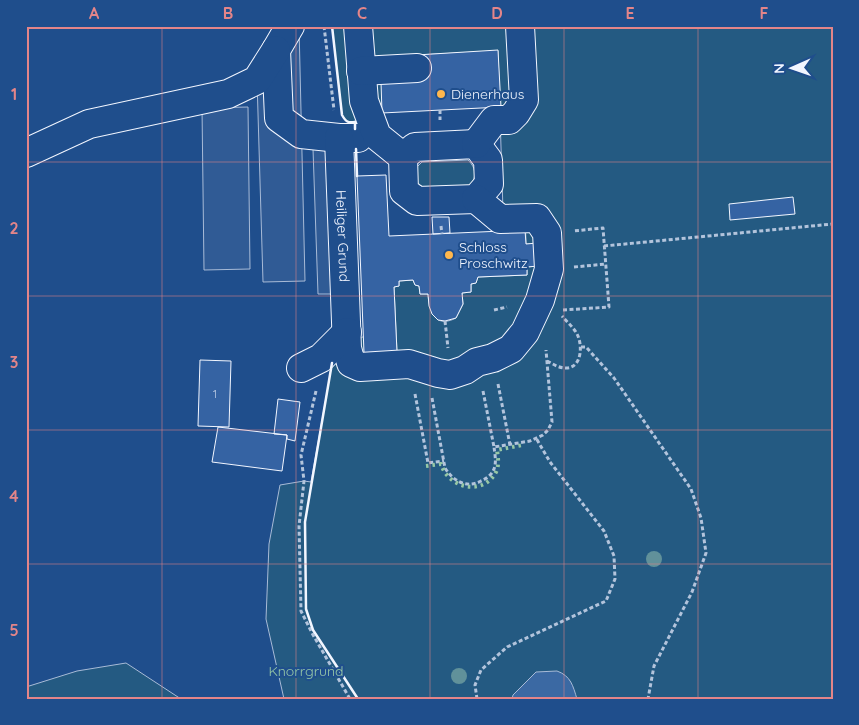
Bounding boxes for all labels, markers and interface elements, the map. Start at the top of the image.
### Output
text: A [89,3,100,23]
text: B [223,3,233,23]
text: C [357,3,367,23]
text: D [491,3,503,23]
text: E [625,3,635,23]
text: F [760,3,769,23]
north arrow [766,42,816,92]
text: N [770,63,788,74]
text: 1 [11,84,17,104]
place label: Dienerhaus [451,85,524,103]
marker: Dienerhaus [435,88,447,100]
street label: Heiliger Grund [332,189,353,283]
text: 2 [9,218,19,238]
place label: Schloss Proschwitz [459,238,528,272]
marker: Schloss Proschwitz [443,249,455,261]
text: 3 [10,352,18,372]
house number: 1 [213,387,217,401]
text: 4 [9,486,19,506]
text: 5 [9,620,19,640]
park label: Knorrgrund [268,662,344,680]

